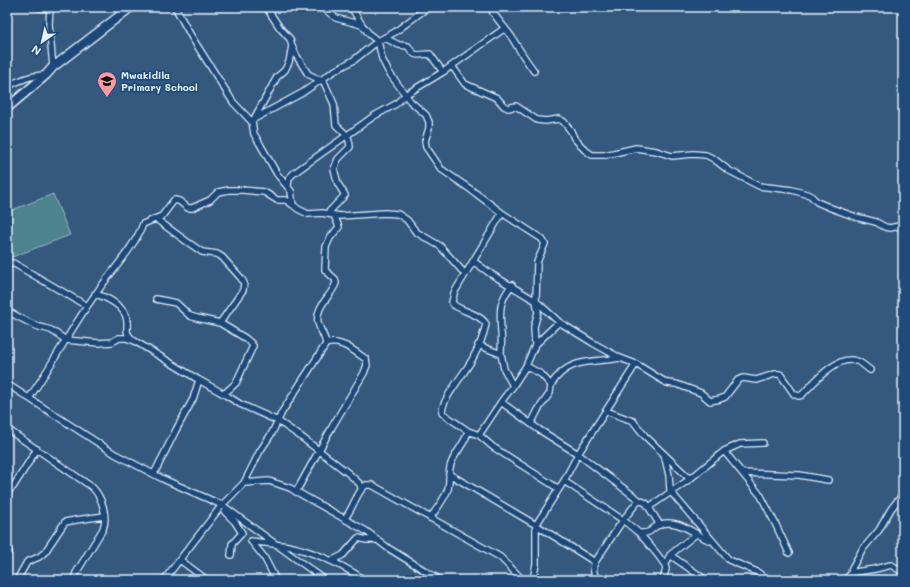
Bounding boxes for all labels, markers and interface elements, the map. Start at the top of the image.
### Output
north arrow [22,22,62,62]
text: N [28,42,44,59]
place label: Mwakidila Primary School [121,68,198,94]
school or university icon: Mwakidila Primary School [96,70,118,98]

